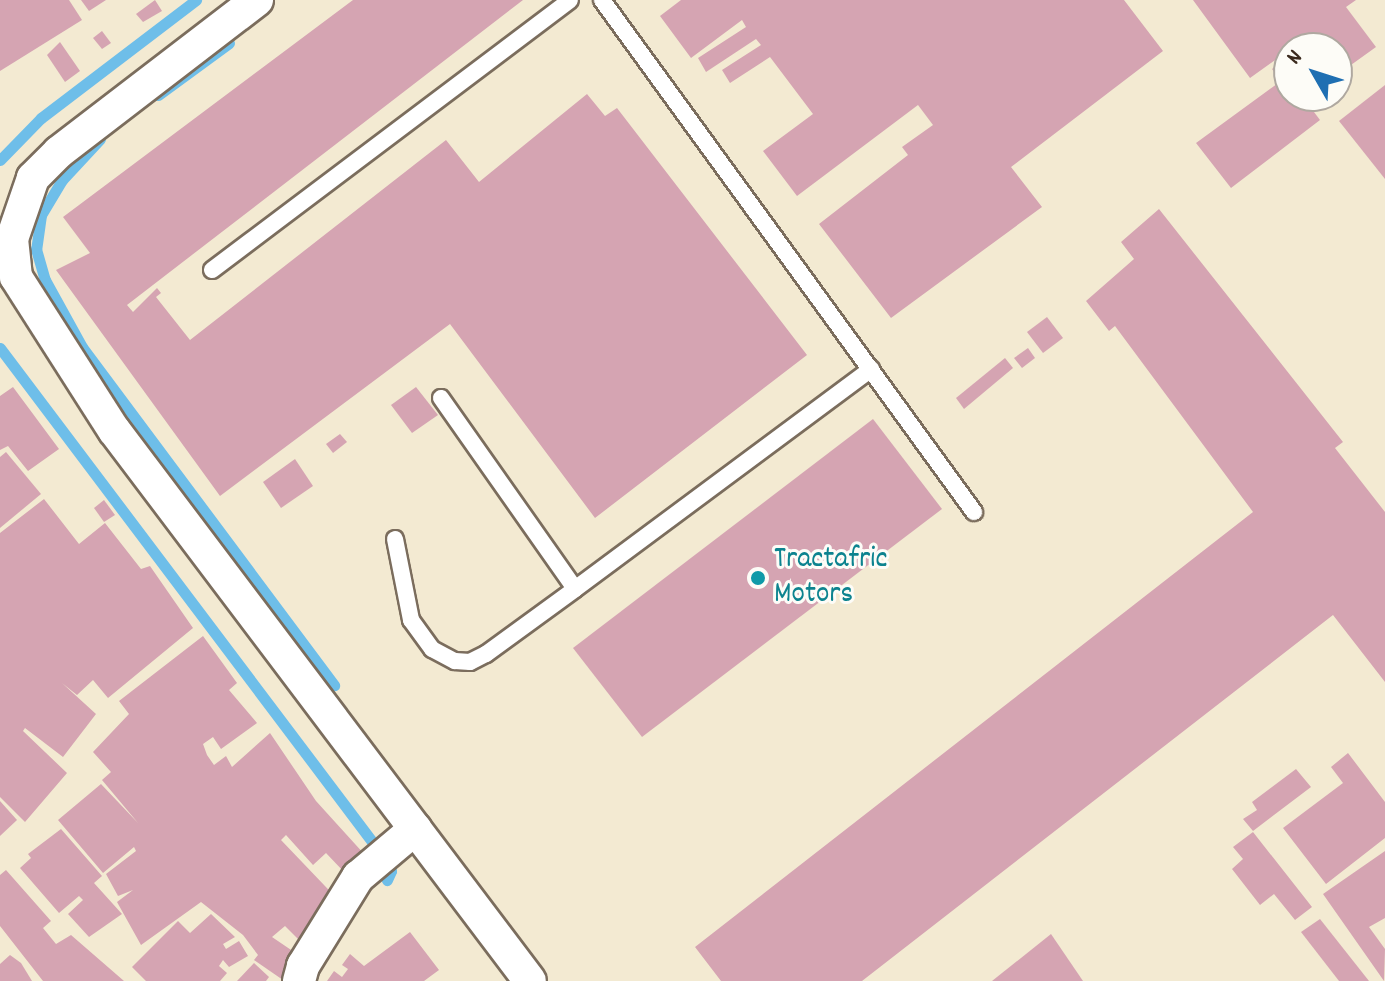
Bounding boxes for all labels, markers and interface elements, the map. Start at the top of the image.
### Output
north arrow [1273,32,1353,112]
text: N [1280,44,1311,72]
place label: Tractafric Motors [774,543,888,614]
marker: Tractafric Motors [749,569,767,587]

